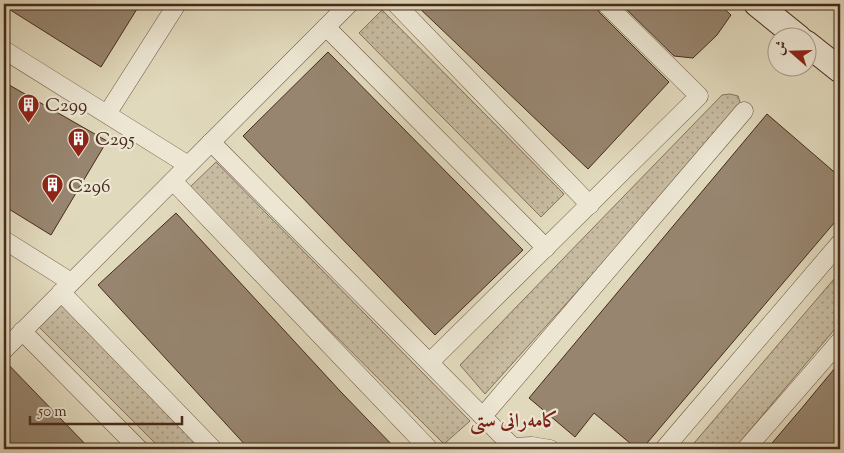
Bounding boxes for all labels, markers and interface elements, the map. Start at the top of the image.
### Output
north arrow [766,28,816,78]
text: ش [770,38,793,58]
building icon: C299 [17,92,41,123]
place label: C299 [45,93,87,120]
building icon: C295 [67,126,91,157]
place label: C295 [95,127,135,154]
building icon: C296 [40,173,64,204]
place label: C296 [68,174,110,201]
scale bar [30,393,182,425]
text: 50 m [37,402,67,423]
district label: كامه‌رانی ستی [470,408,558,437]

